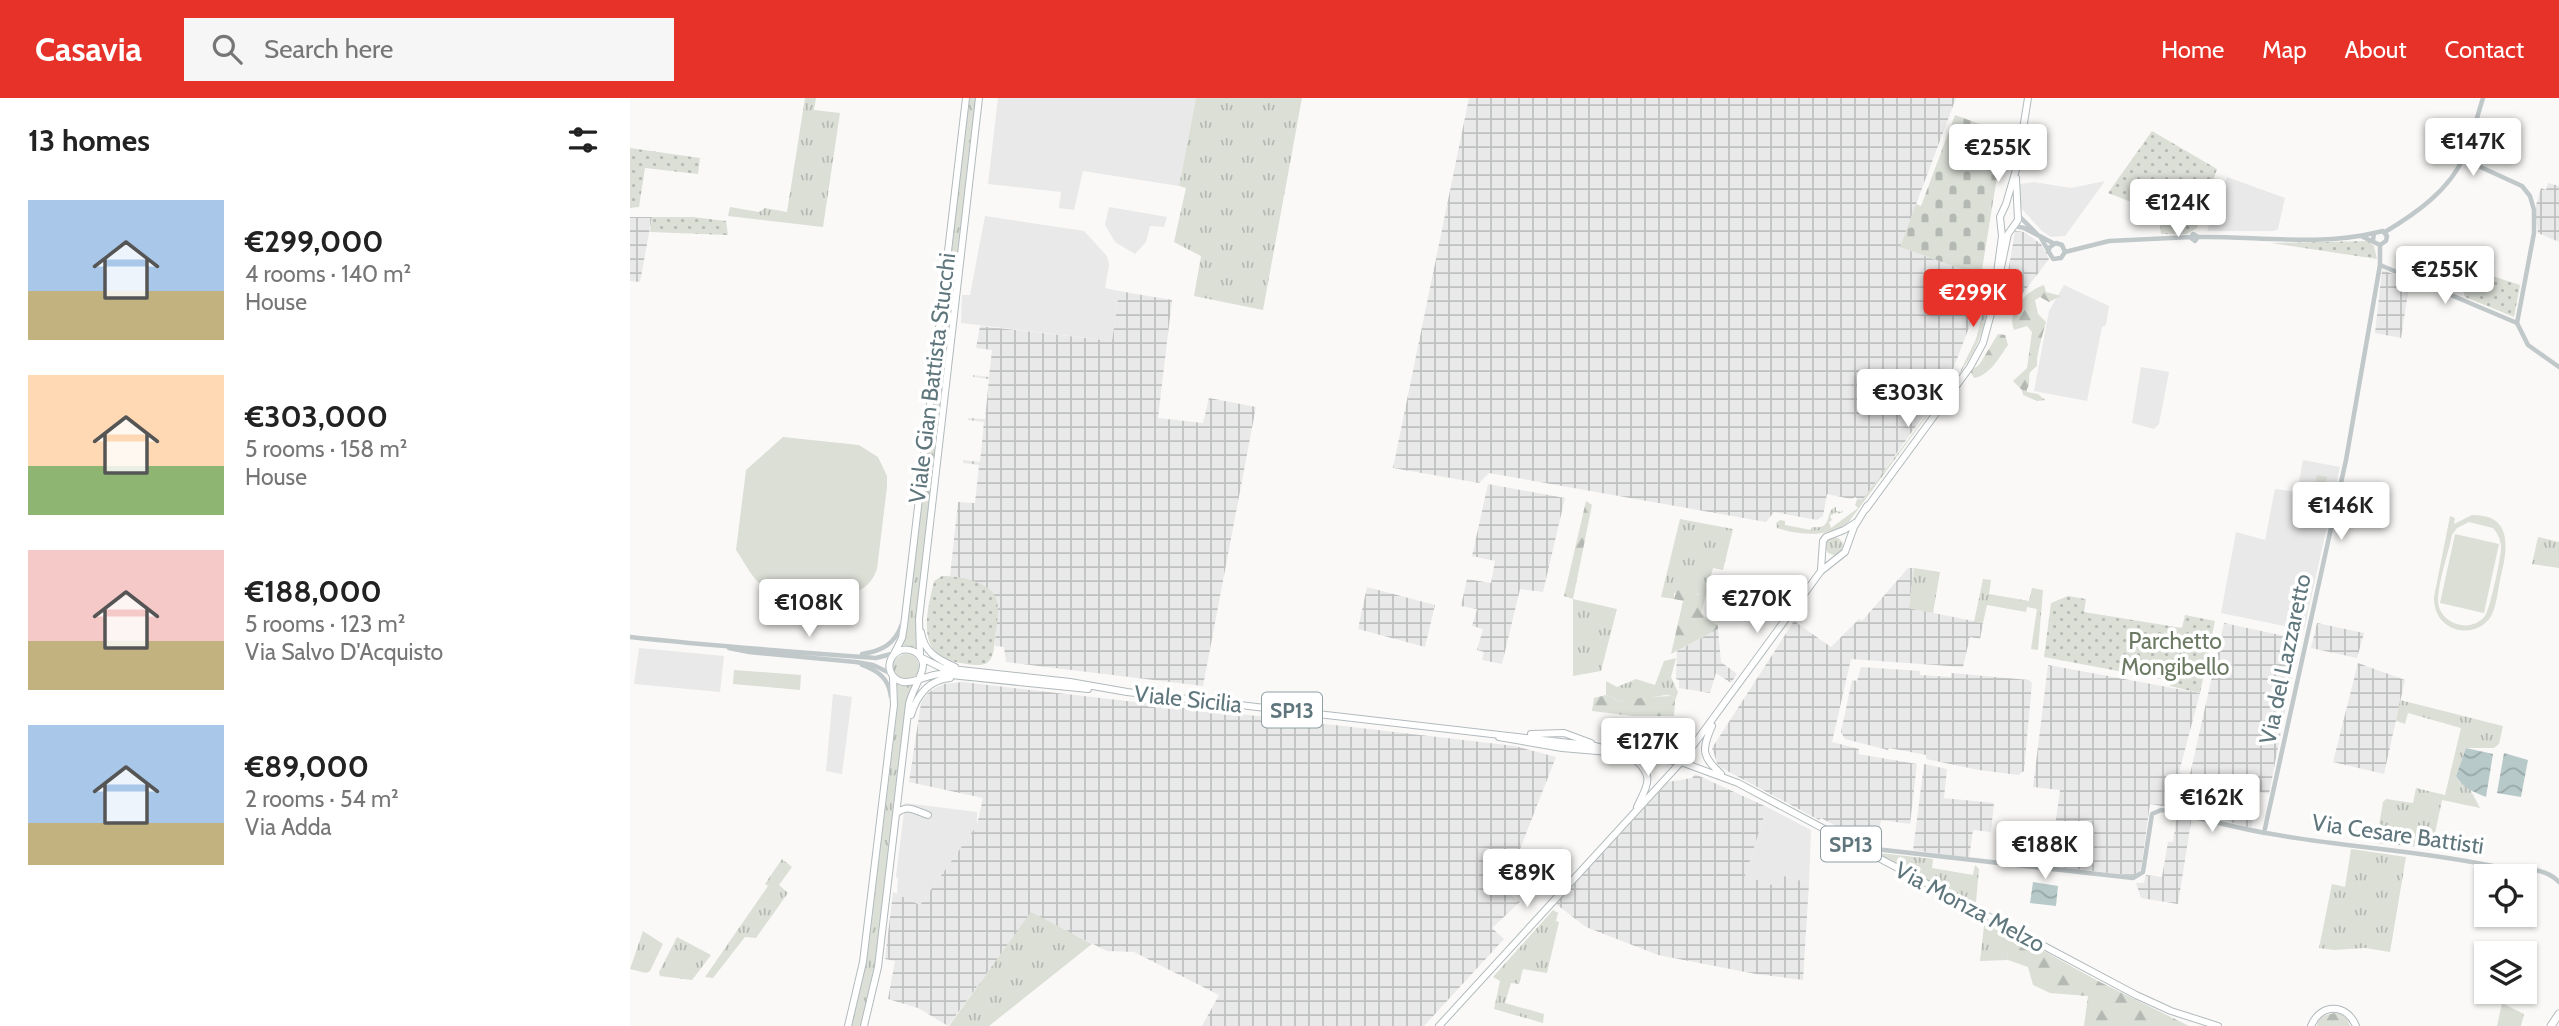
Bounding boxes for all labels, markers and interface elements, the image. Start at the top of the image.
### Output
search box [184,18,674,81]
text: Casavia [35,29,142,69]
icon: search [208,30,246,68]
text: Search here [264,33,393,65]
text: Home [2161,35,2224,64]
text: Map [2262,35,2307,64]
text: About [2345,35,2407,64]
text: Contact [2445,35,2524,64]
pin: €147K [2424,118,2522,178]
icon: filters [564,121,602,159]
text: 13 homes [28,122,150,159]
pin: €255K [1949,125,2047,184]
text: €147K [2441,127,2505,155]
text: €255K [1965,133,2031,161]
pin: €124K [2129,180,2227,239]
text: €124K [2146,188,2210,216]
text: €299,000 [245,223,384,260]
icon: home [84,228,168,312]
pin: €255K [2396,246,2494,306]
street label: Viale Gian Battista Stucchi [903,251,961,505]
text: €255K [2412,255,2478,283]
text: 4 rooms · 140 m² [245,260,411,288]
pin: €299K [1924,270,2022,329]
text: €299K [1939,278,2007,306]
text: House [245,288,307,316]
pin: €303K [1859,370,1957,429]
text: €303K [1873,378,1943,406]
text: €303,000 [245,398,388,435]
icon: home [84,403,168,487]
text: 5 rooms · 158 m² [245,435,407,463]
text: House [245,463,307,491]
pin: €146K [2292,482,2390,542]
text: €146K [2309,491,2373,519]
street label: Via del Lazzaretto [2253,571,2317,747]
text: €188,000 [245,573,382,610]
pin: €270K [1708,575,1806,635]
icon: home [84,578,168,662]
pin: €108K [760,580,858,639]
text: €270K [1722,584,1792,612]
text: €108K [775,588,843,616]
text: 5 rooms · 123 m² [245,610,405,638]
park label: Parchetto Mongibello [2121,627,2229,681]
text: Via Salvo D'Acquisto [245,638,443,666]
street label: Viale Sicilia [1133,679,1243,719]
road number: SP13 [1262,692,1322,728]
pin: €127K [1599,718,1697,778]
text: €127K [1617,727,1679,755]
text: €89,000 [245,748,369,785]
icon: home [84,753,168,837]
pin: €162K [2163,774,2261,834]
text: €162K [2181,783,2243,811]
text: 2 rooms · 54 m² [245,785,399,813]
street label: Via Cesare Battisti [2310,808,2486,860]
text: Via Adda [245,813,332,841]
pin: €188K [1996,822,2094,881]
road number: SP13 [1821,826,1881,862]
text: €188K [2012,830,2078,858]
pin: €89K [1486,850,1568,909]
street label: Via Monza Melzo [1890,856,2050,958]
text: €89K [1499,858,1555,886]
map controls [2474,864,2537,1004]
button: locate [2474,864,2537,927]
button: layers [2474,941,2537,1004]

